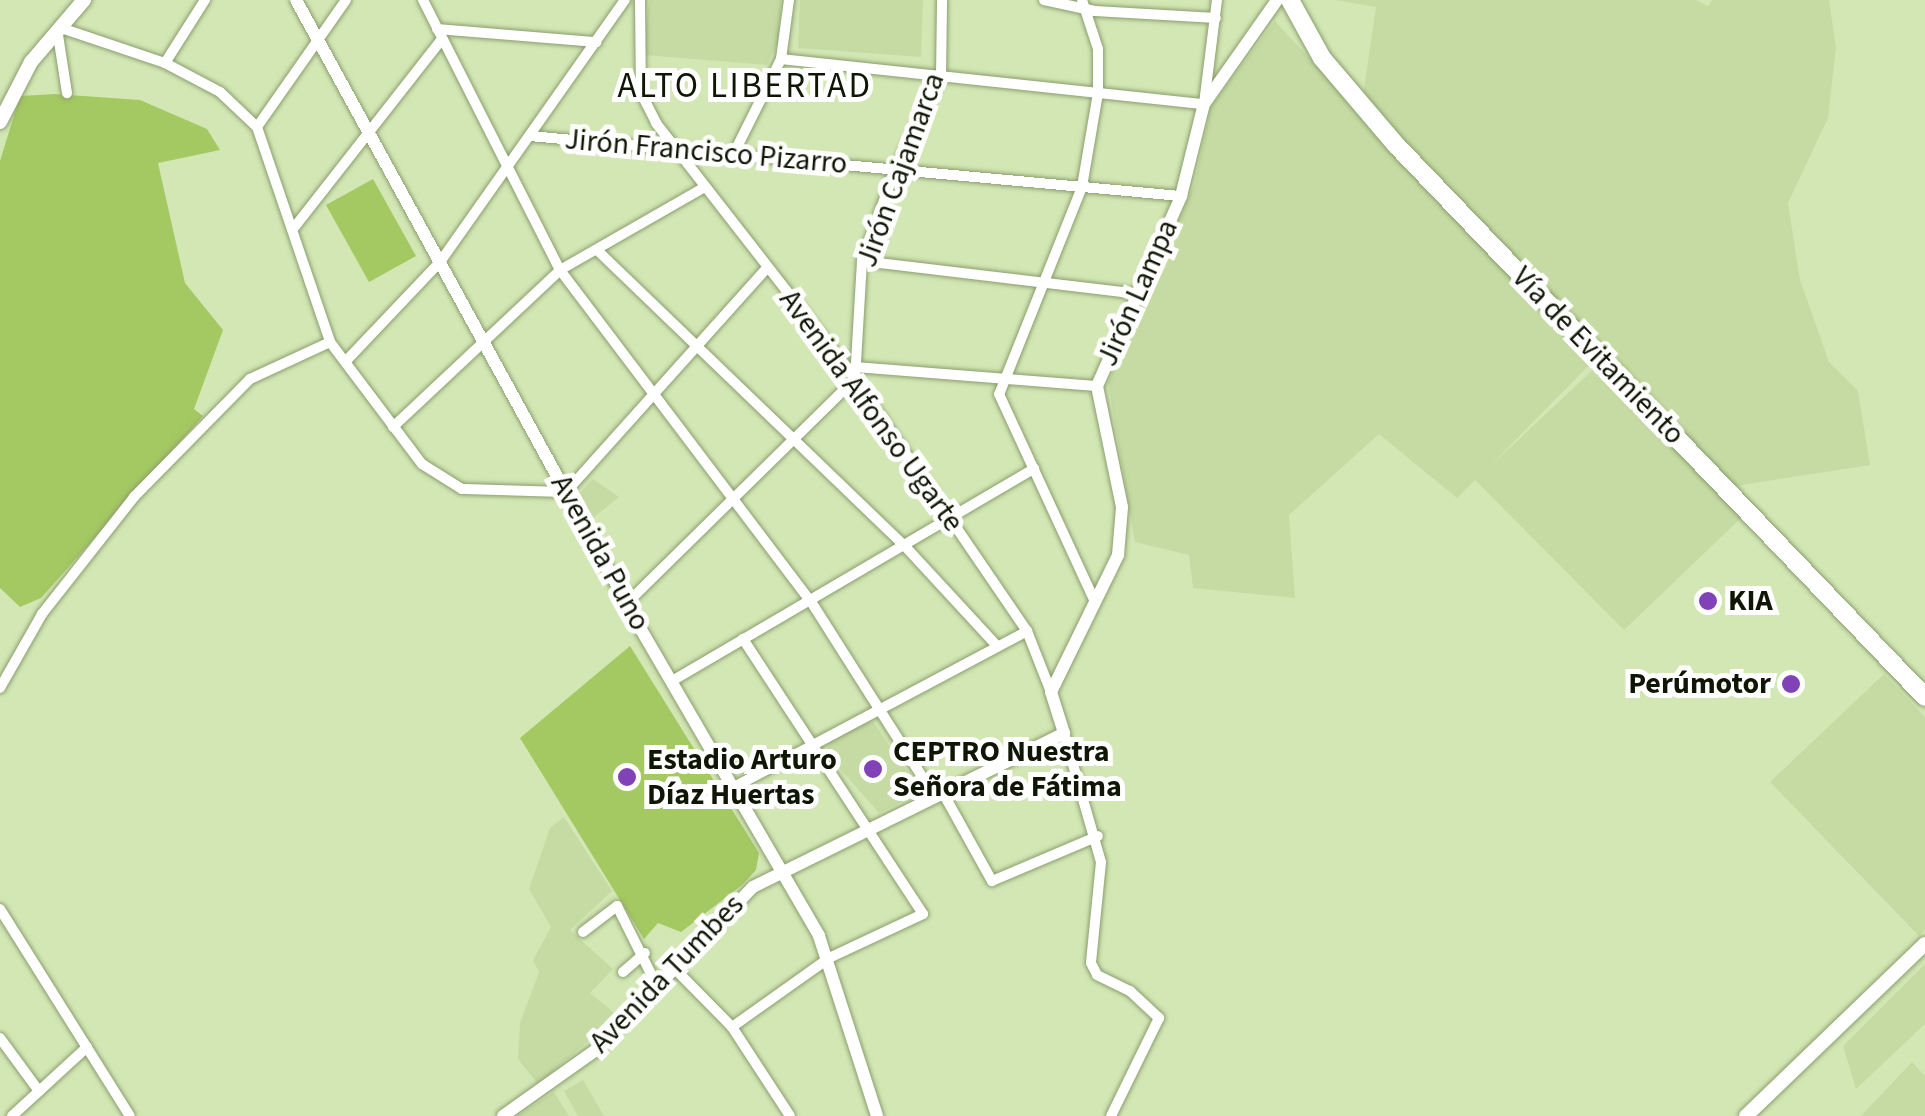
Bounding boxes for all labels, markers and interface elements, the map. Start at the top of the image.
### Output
district label: ALTO LIBERTAD [617,65,873,107]
street label: Jirón Cajamarca [849,68,953,272]
street label: Jirón Francisco Pizarro [563,122,849,182]
street label: Jirón Lampa [1090,214,1186,372]
street label: Vía de Evitamiento [1504,260,1692,452]
street label: Avenida Alfonso Ugarte [771,283,971,539]
street label: Avenida Puno [542,469,658,637]
place label: KIA [1728,583,1773,619]
marker: KIA [1697,590,1719,612]
place label: Perúmotor [1628,666,1771,702]
marker: Perúmotor [1780,673,1802,695]
place label: CEPTRO Nuestra Señora de Fátima [893,734,1122,804]
place label: Estadio Arturo Díaz Huertas [647,742,837,812]
marker: CEPTRO Nuestra Señora de Fátima [862,758,884,780]
marker: Estadio Arturo Díaz Huertas [616,766,638,788]
street label: Avenida Tumbes [582,887,752,1061]

